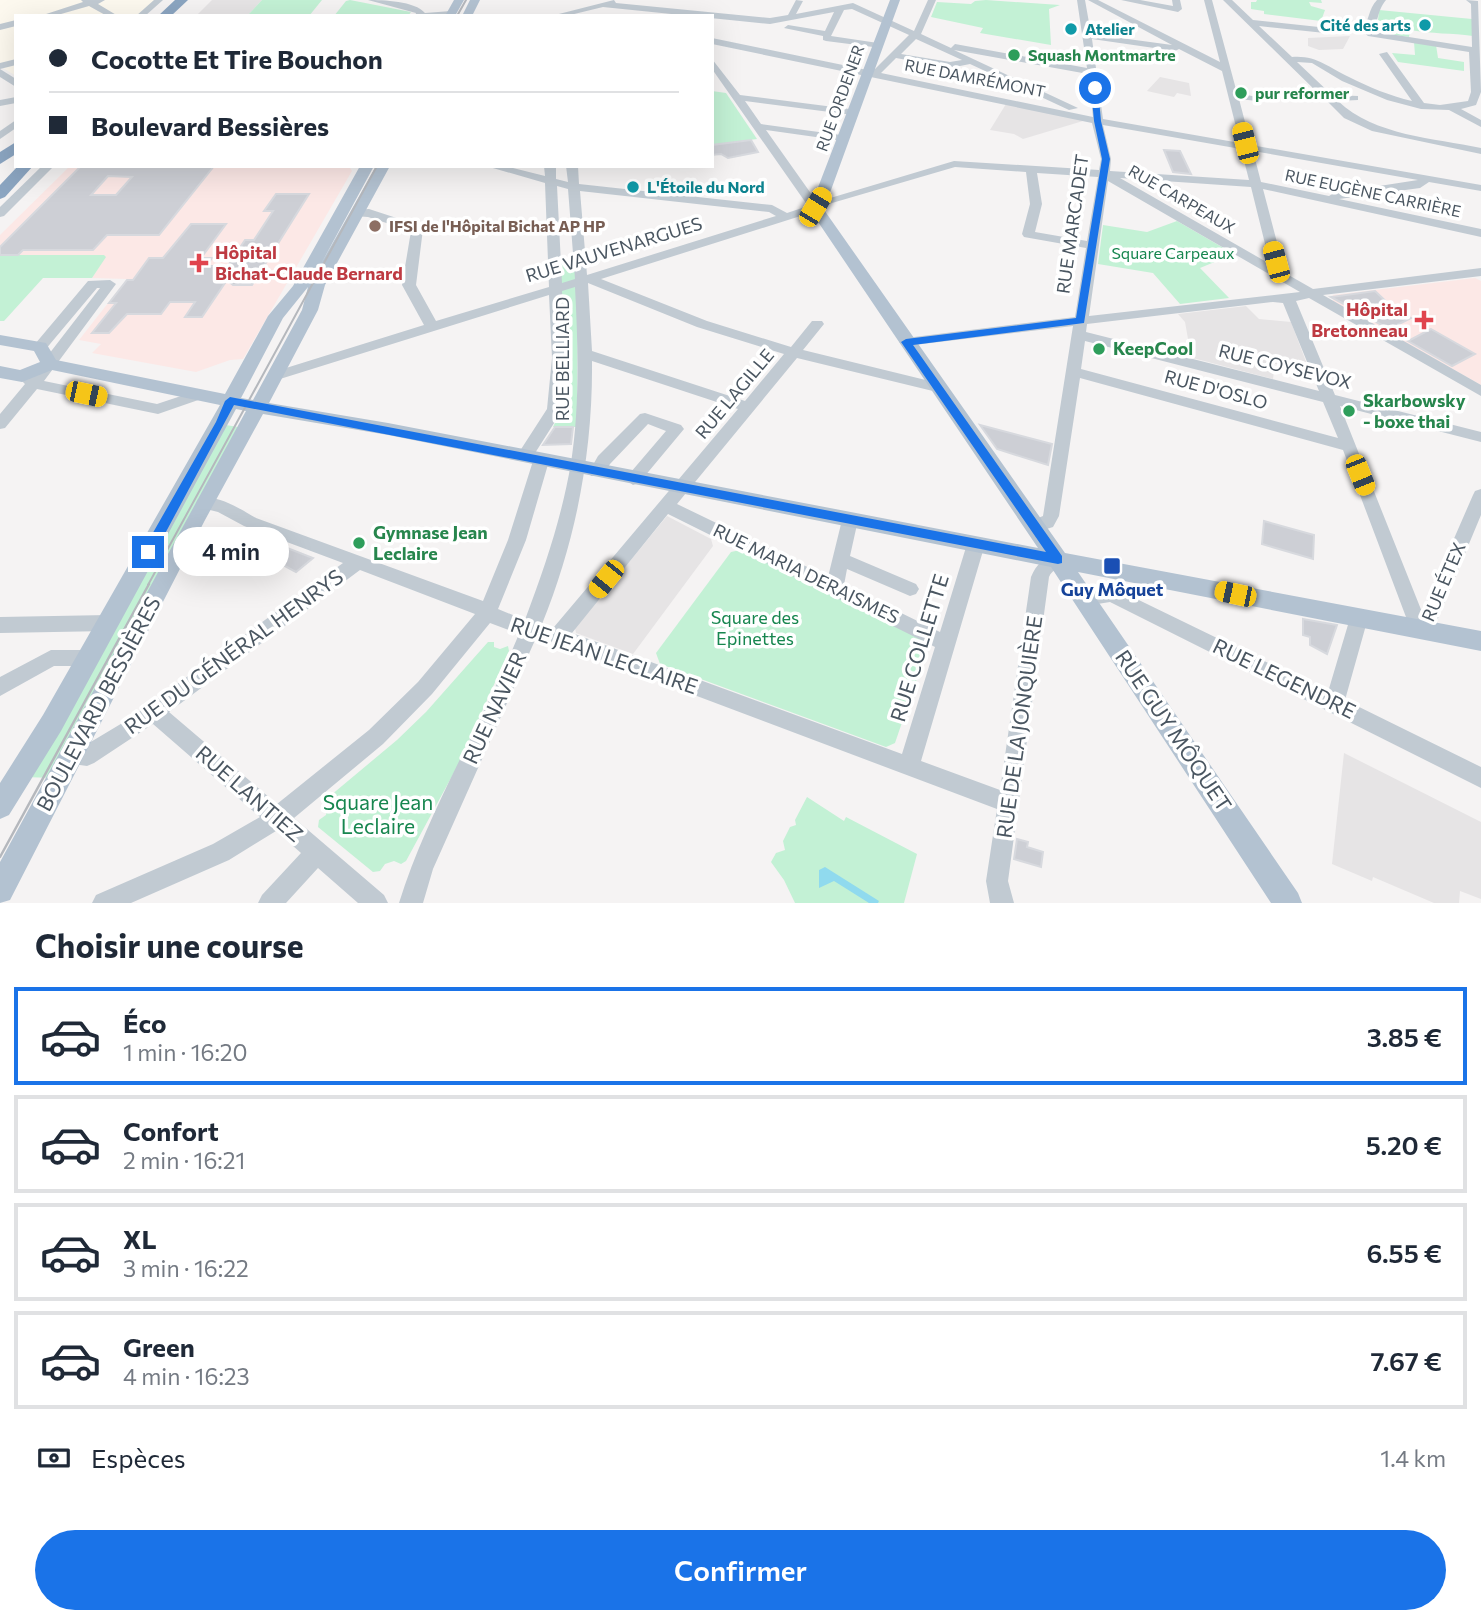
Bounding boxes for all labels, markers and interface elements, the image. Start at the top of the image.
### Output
place label: Cité des arts [1320,15,1411,34]
marker: Cité des arts [1417,17,1433,33]
place label: Atelier [1085,19,1135,38]
marker: Atelier [1063,21,1079,37]
street label: RUE ORDENER [811,42,868,154]
text: Cocotte Et Tire Bouchon [91,43,383,74]
place label: Squash Montmartre [1028,45,1176,64]
marker: Squash Montmartre [1006,47,1022,63]
street label: RUE DAMRÉMONT [903,55,1047,100]
route start [1079,72,1111,104]
place label: pur reformer [1255,83,1350,102]
marker: pur reformer [1233,85,1249,101]
text: Boulevard Bessières [91,110,329,141]
car [1230,120,1261,166]
street label: RUE MARCADET [1051,153,1093,295]
street label: RUE CARPEAUX [1126,160,1239,237]
street label: RUE EUGÈNE CARRIÈRE [1283,165,1463,220]
place label: L'Étoile du Nord [647,177,765,196]
marker: L'Étoile du Nord [625,179,641,195]
car [796,184,835,230]
street label: RUE VAUVENARGUES [523,212,705,286]
place label: IFSI de l'Hôpital Bichat AP HP [389,216,606,235]
marker: IFSI de l'Hôpital Bichat AP HP [367,218,383,234]
car [1261,239,1292,285]
place label: Hôpital Bichat-Claude Bernard [215,241,403,284]
park label: Square Carpeaux [1111,243,1235,262]
marker: Hôpital Bichat-Claude Bernard [189,253,209,273]
street label: RUE BELLIARD [551,297,573,421]
place label: Hôpital Bretonneau [1311,298,1408,341]
marker: Hôpital Bretonneau [1414,310,1434,330]
place label: KeepCool [1113,337,1193,359]
street label: RUE COYSEVOX [1217,339,1354,393]
marker: KeepCool [1091,341,1107,357]
street label: RUE LAGILLE [690,344,778,443]
street label: RUE D'OSLO [1162,365,1270,413]
car [64,379,109,409]
place label: Skarbowsky - boxe thai [1363,389,1466,432]
marker: Skarbowsky - boxe thai [1341,403,1357,419]
car [1343,452,1378,498]
street label: RUE MARIA DERAISMES [710,518,903,628]
place label: Gymnase Jean Leclaire [373,521,488,564]
callout: 4 min [172,528,288,576]
marker: Gymnase Jean Leclaire [351,535,367,551]
route end [132,536,164,568]
text: 4 min [202,537,260,565]
street label: RUE ÉTEX [1417,539,1470,625]
car [585,556,628,602]
marker: Guy Môquet [1102,556,1122,576]
street label: RUE DU GÉNÉRAL HENRYS [119,563,347,739]
street label: RUE COLLETTE [884,571,953,724]
place label: Guy Môquet [1061,578,1164,600]
car [1213,579,1258,609]
street label: BOULEVARD BESSIÈRES [30,592,165,815]
park label: Square des Epinettes [711,606,799,649]
street label: RUE JEAN LECLAIRE [508,611,701,698]
street label: RUE DE LA JONQUIÈRE [991,614,1047,840]
street label: RUE LEGENDRE [1209,632,1360,723]
street label: RUE GUY MÔQUET [1111,645,1238,816]
street label: RUE NAVIER [457,647,531,768]
street label: RUE LANTIEZ [191,740,309,846]
park label: Square Jean Leclaire [323,789,433,838]
text: Choisir une course [35,925,304,965]
icon: car [39,1005,102,1068]
text: Éco [123,1007,167,1038]
text: 3.85 € [1367,1021,1442,1052]
text: 1 min · 16:20 [123,1038,248,1066]
icon: car [39,1113,102,1176]
text: Confort [123,1115,219,1146]
text: 5.20 € [1366,1129,1442,1160]
text: 2 min · 16:21 [123,1146,245,1174]
icon: car [39,1221,102,1284]
text: XL [123,1223,157,1254]
text: 6.55 € [1366,1237,1442,1268]
text: 3 min · 16:22 [123,1254,249,1282]
icon: car [39,1329,102,1392]
text: Green [123,1331,195,1362]
text: 7.67 € [1370,1345,1442,1376]
text: 4 min · 16:23 [123,1362,250,1390]
icon: cash [35,1439,73,1477]
text: Espèces [91,1442,186,1473]
text: 1.4 km [1380,1444,1446,1472]
button: Confirmer [35,1530,1446,1610]

